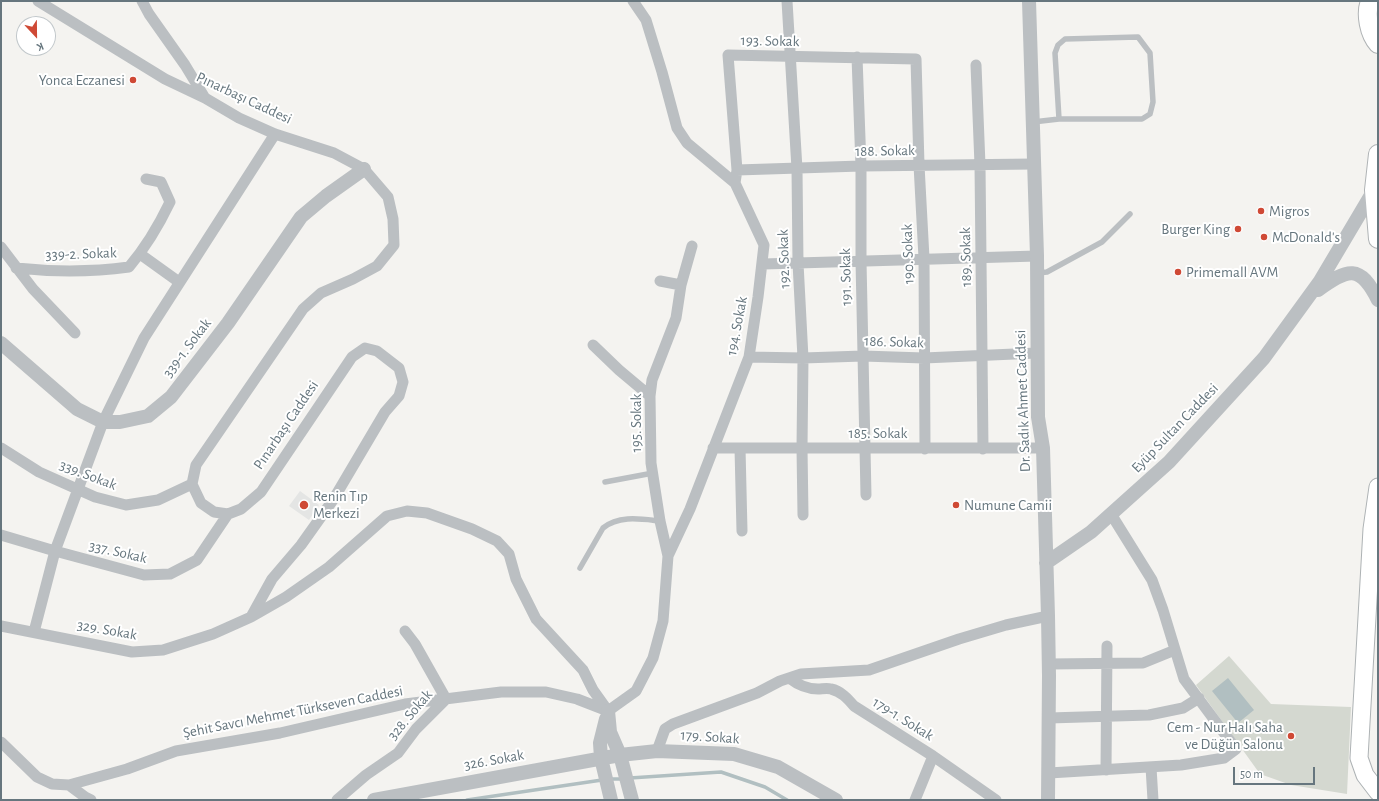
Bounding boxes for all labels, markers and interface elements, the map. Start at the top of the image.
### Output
north arrow [16,16,56,56]
street label: 193. Sokak [740,31,800,51]
text: K [35,40,45,53]
street label: Pınarbaşı Caddesi [193,68,295,128]
place label: Yonca Eczanesi [39,71,125,89]
marker: Yonca Eczanesi [128,75,138,85]
street label: 188. Sokak [855,141,915,161]
place label: Migros [1269,202,1310,220]
marker: Migros [1256,206,1266,216]
place label: Burger King [1161,220,1230,238]
street label: 190. Sokak [898,223,918,285]
marker: Burger King [1233,224,1243,234]
street label: 189. Sokak [956,227,976,287]
place label: McDonald's [1272,228,1340,246]
street label: 192. Sokak [774,229,794,289]
marker: McDonald's [1259,232,1269,242]
street label: 339-2. Sokak [45,244,117,264]
street label: 191. Sokak [836,248,856,306]
place label: Primemall AVM [1186,263,1278,281]
marker: Primemall AVM [1173,267,1183,277]
street label: 194. Sokak [722,295,752,357]
street label: 339-1. Sokak [159,315,215,381]
street label: Dr. Sadık Ahmet Caddesi [1012,330,1034,472]
street label: 186. Sokak [864,332,924,352]
street label: Pınarbaşı Caddesi [250,377,322,473]
street label: Eyüp Sultan Caddesi [1128,379,1222,477]
street label: 195. Sokak [627,394,645,452]
street label: 185. Sokak [849,424,907,442]
street label: 339. Sokak [57,456,119,494]
place label: Renin Tıp Merkezi [313,487,368,522]
place label: Numune Camii [964,496,1052,514]
marker: Renin Tıp Merkezi [298,499,310,511]
marker: Numune Camii [951,500,961,510]
street label: 337. Sokak [87,537,149,567]
street label: 329. Sokak [76,616,138,644]
street label: Şehit Savcı Mehmet Türkseven Caddesi [181,682,405,742]
street label: 328. Sokak [384,686,436,744]
street label: 179-1. Sokak [869,693,937,745]
place label: Cem - Nur Halı Saha ve Düğün Salonu [1167,718,1283,753]
street label: 179. Sokak [680,726,740,748]
marker: Cem - Nur Halı Saha ve Düğün Salonu [1286,731,1296,741]
street label: 326. Sokak [463,746,525,774]
scale bar [1235,759,1317,785]
text: 50 m [1240,768,1263,780]

